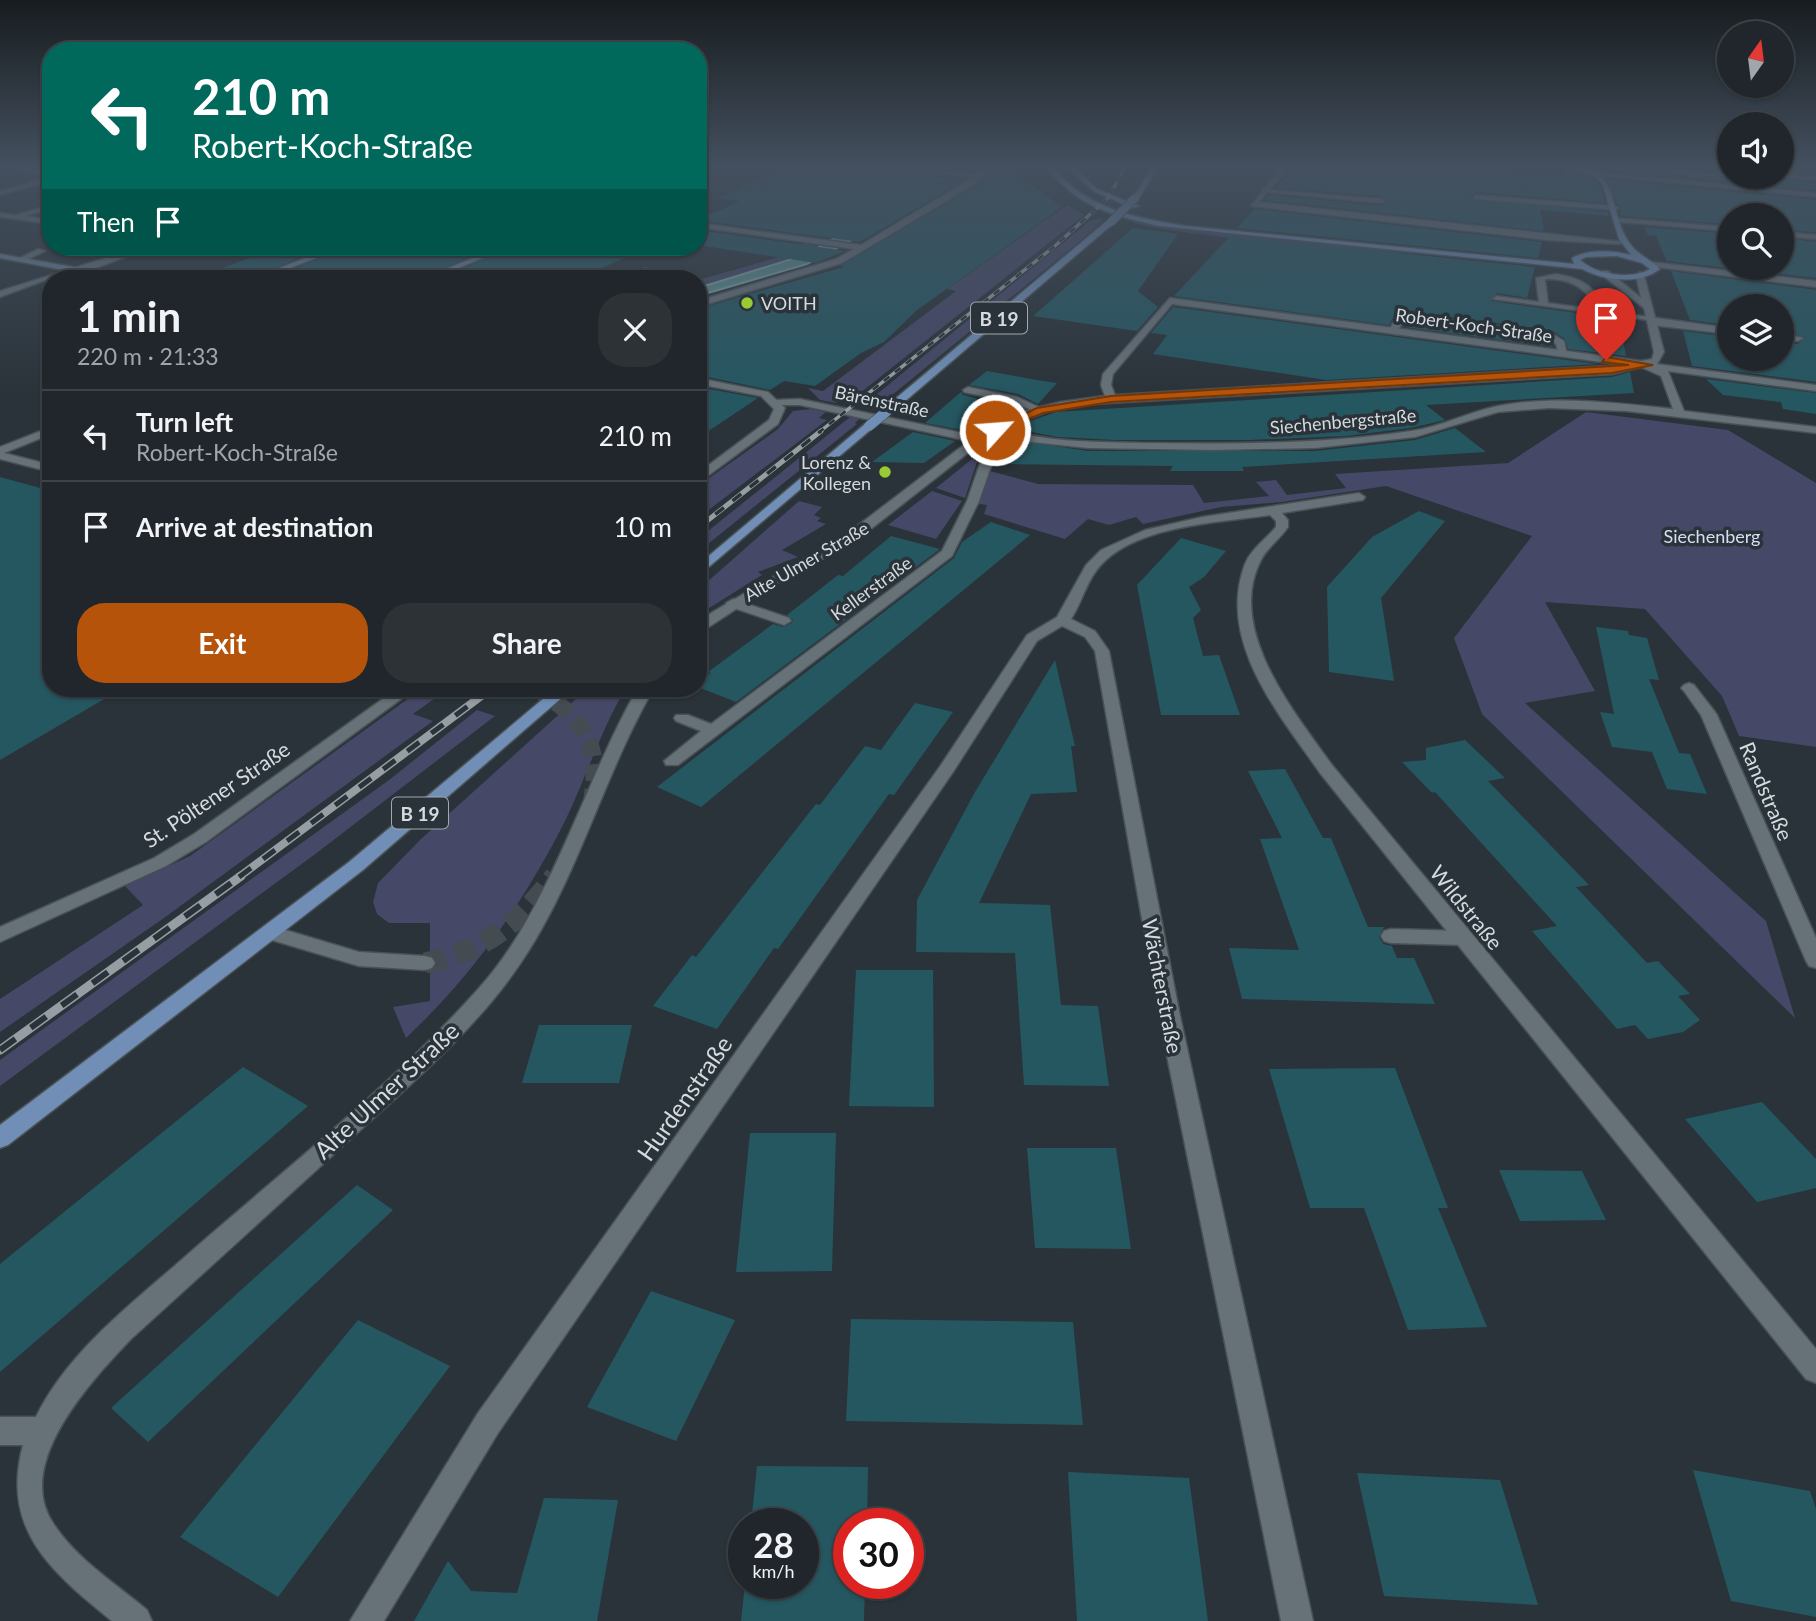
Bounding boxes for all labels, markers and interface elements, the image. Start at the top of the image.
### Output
north arrow [1717,21,1794,98]
map controls [1717,21,1794,371]
text: 210 m [192,67,330,125]
icon: left [77,70,168,161]
button: sound [1717,112,1794,189]
text: Robert-Koch-Straße [192,126,473,165]
icon: arrive [149,203,187,241]
button: search [1717,203,1794,280]
text: Then [77,206,135,238]
pin [1576,288,1636,360]
text: 1 min [77,291,181,341]
place label: VOITH [761,292,817,314]
button: close [598,293,672,367]
button: layers [1717,294,1794,371]
marker: VOITH [739,295,755,311]
icon: arrive [1587,299,1625,337]
road number: B 19 [971,302,1027,334]
street label: Robert-Koch-Straße [1394,303,1554,347]
text: 220 m · 21:33 [77,342,219,370]
street label: Bärenstraße [833,380,931,422]
position arrow [958,393,1032,467]
street label: Siechenbergstraße [1269,404,1417,438]
text: Turn left [136,406,233,438]
icon: left [77,417,115,455]
text: 210 m [599,420,672,452]
text: Robert-Koch-Straße [136,438,338,466]
place label: Lorenz & Kollegen [801,451,871,494]
marker: Lorenz & Kollegen [877,464,893,480]
icon: arrive [77,508,115,546]
text: Arrive at destination [136,511,373,543]
text: 10 m [614,511,672,543]
street label: Alte Ulmer Straße [740,516,872,606]
park label: Siechenberg [1664,525,1761,547]
street label: Kellerstraße [826,551,916,625]
button: Exit [77,603,368,683]
button: Share [382,603,672,683]
street label: St. Pöltener Straße [138,736,294,852]
street label: Randstraße [1735,738,1799,844]
road number: B 19 [392,798,448,828]
street label: Wildstraße [1425,860,1509,954]
street label: Wächterstraße [1138,917,1188,1055]
street label: Alte Ulmer Straße [308,1016,464,1164]
street label: Hurdenstraße [630,1030,738,1166]
speed limit sign: 30 [833,1508,924,1599]
text: 28 [753,1523,794,1565]
text: km/h [752,1560,795,1582]

